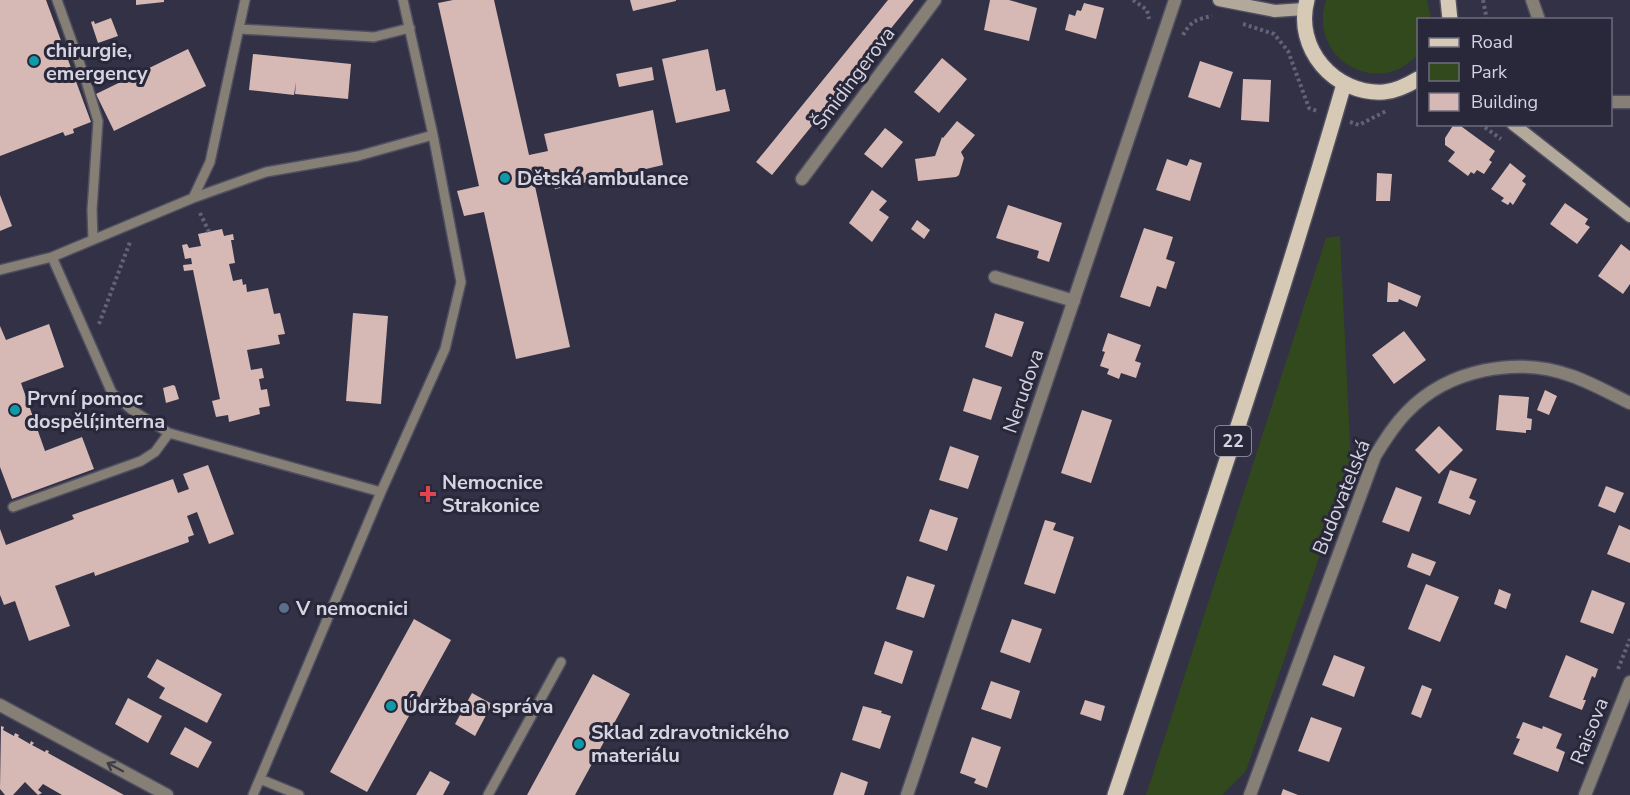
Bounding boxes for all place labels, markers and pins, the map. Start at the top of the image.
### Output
place label: chirurgie, emergency [46,37,148,87]
marker: chirurgie, emergency [27,54,41,68]
place label: Dětská ambulance [517,165,689,192]
marker: Dětská ambulance [498,171,512,185]
place label: První pomoc dospělí;interna [27,385,165,435]
marker: První pomoc dospělí;interna [8,403,22,417]
place label: Nemocnice Strakonice [442,469,543,519]
marker: Nemocnice Strakonice [419,485,437,503]
place label: V nemocnici [295,595,408,622]
marker: V nemocnici [277,601,291,615]
place label: Údržba a správa [403,693,553,720]
marker: Údržba a správa [384,699,398,713]
place label: Sklad zdravotnického materiálu [591,719,789,769]
marker: Sklad zdravotnického materiálu [572,737,586,751]

